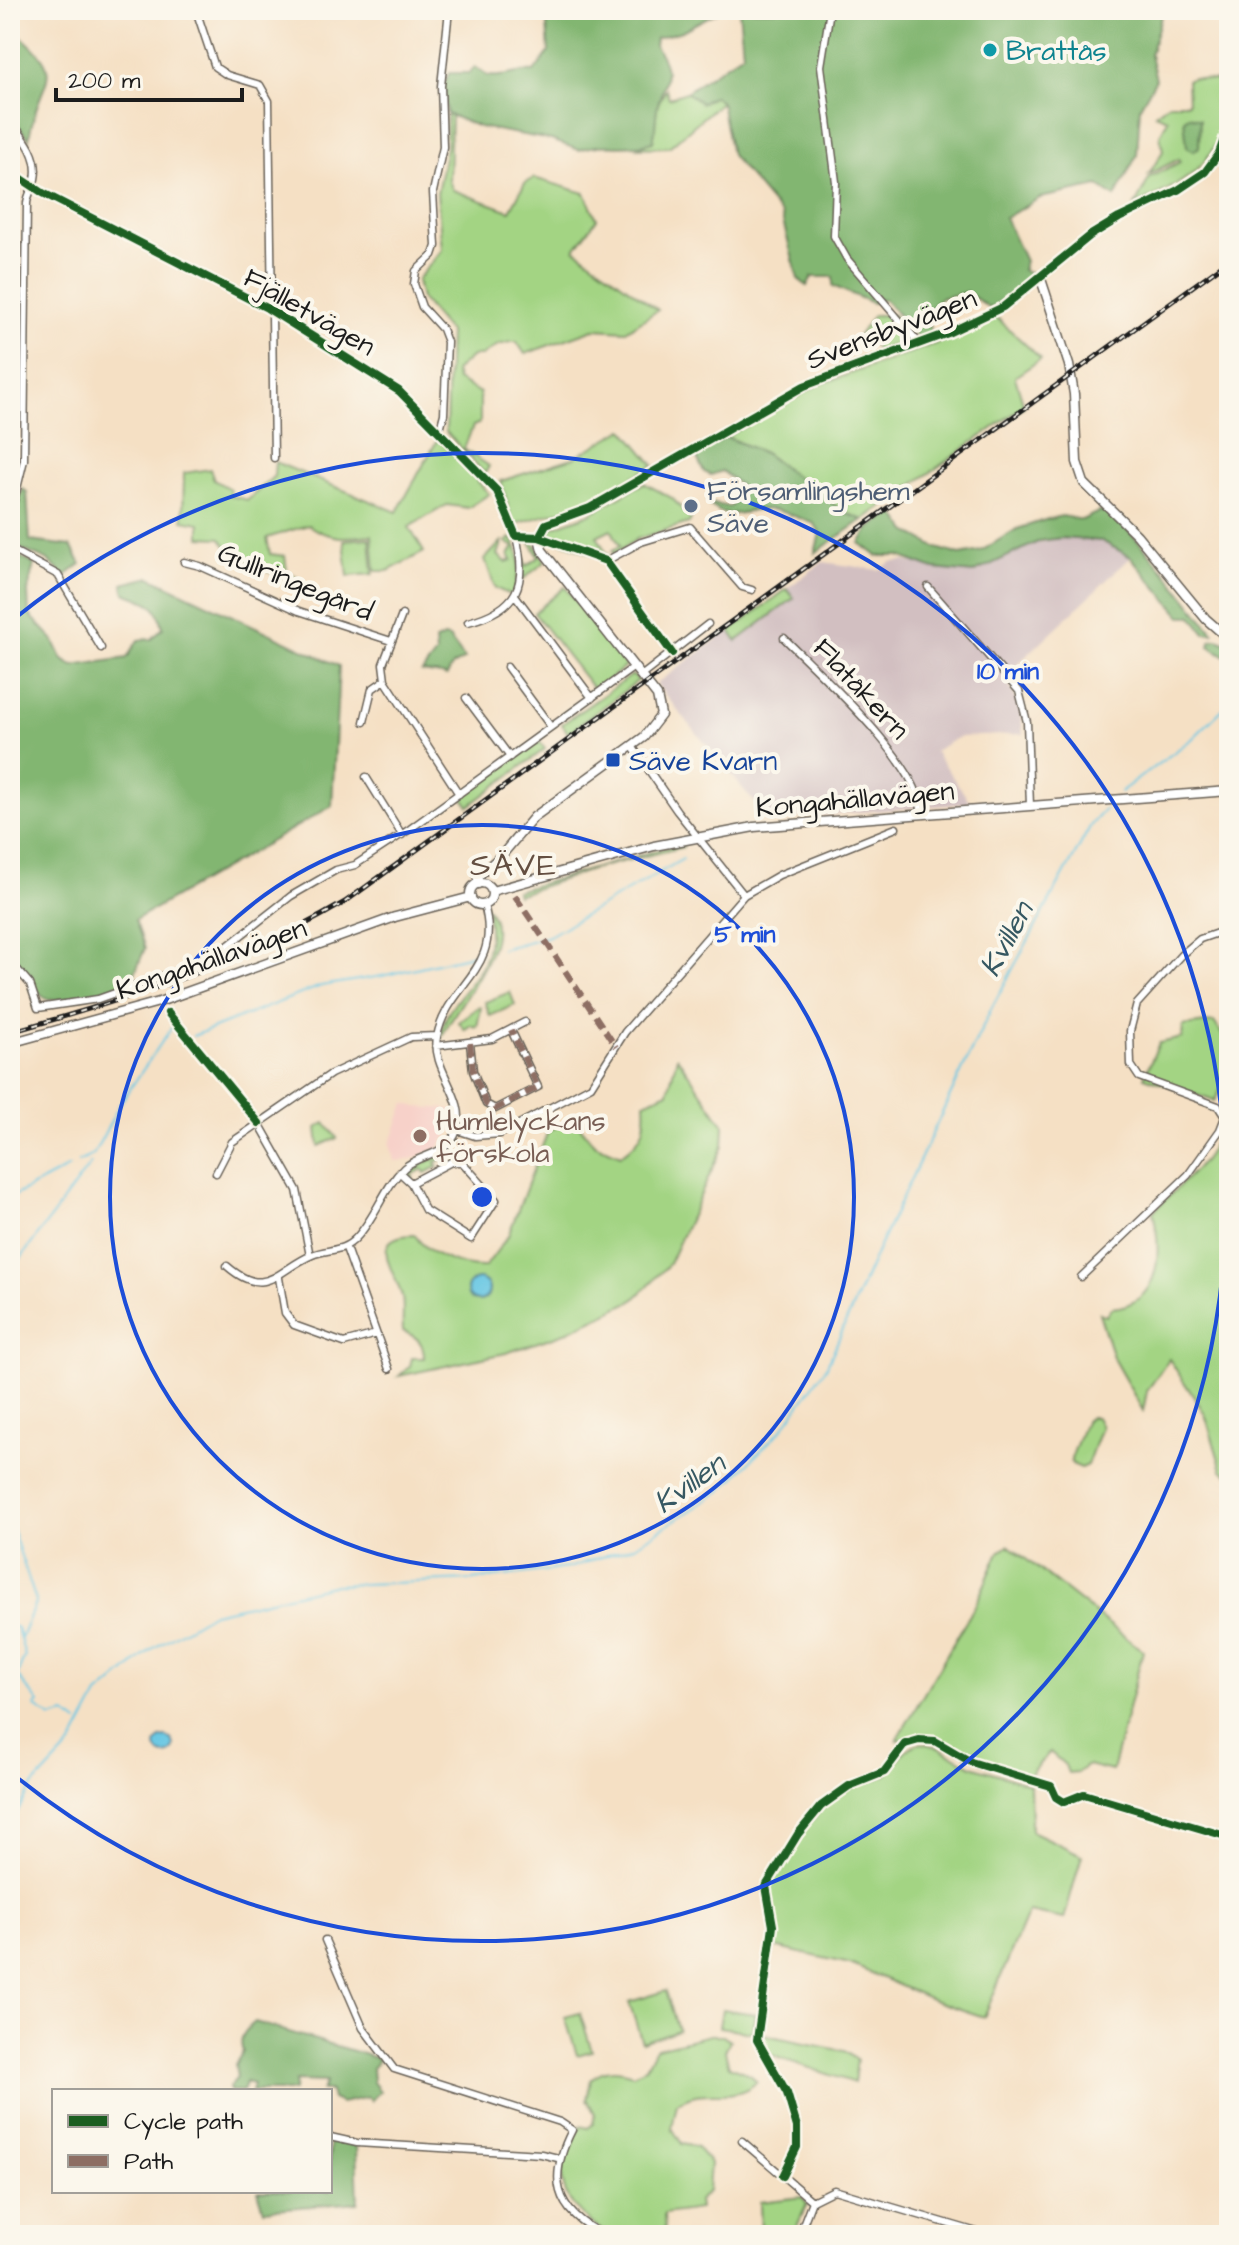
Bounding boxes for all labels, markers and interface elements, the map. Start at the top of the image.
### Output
place label: Brattås [1006,32,1107,71]
marker: Brattås [981,41,999,59]
scale bar [56,52,242,102]
text: 200 m [68,64,141,98]
street label: Fjälletvägen [236,259,382,367]
street label: Svensbyvägen [801,279,983,382]
place label: Församlingshem Säve [707,472,910,543]
marker: Församlingshem Säve [682,497,700,515]
street label: Gullringegård [212,534,379,632]
street label: Flatåkern [804,630,918,748]
text: 10 min [977,655,1039,689]
place label: Säve Kvarn [629,742,777,781]
marker: Säve Kvarn [604,751,622,769]
street label: Kongahällavägen [754,771,956,829]
district label: SÄVE [470,843,558,888]
water label: Kvillen [970,892,1045,984]
street label: Kongahällavägen [111,909,312,1011]
text: 5 min [715,918,775,952]
place label: Humlelyckans förskola [436,1102,606,1173]
marker: Humlelyckans förskola [411,1127,429,1145]
centre of rings [468,1183,496,1211]
water label: Kvillen [645,1442,736,1524]
legend [52,2089,332,2193]
text: Cycle path [124,2105,243,2140]
text: Path [124,2145,173,2179]

